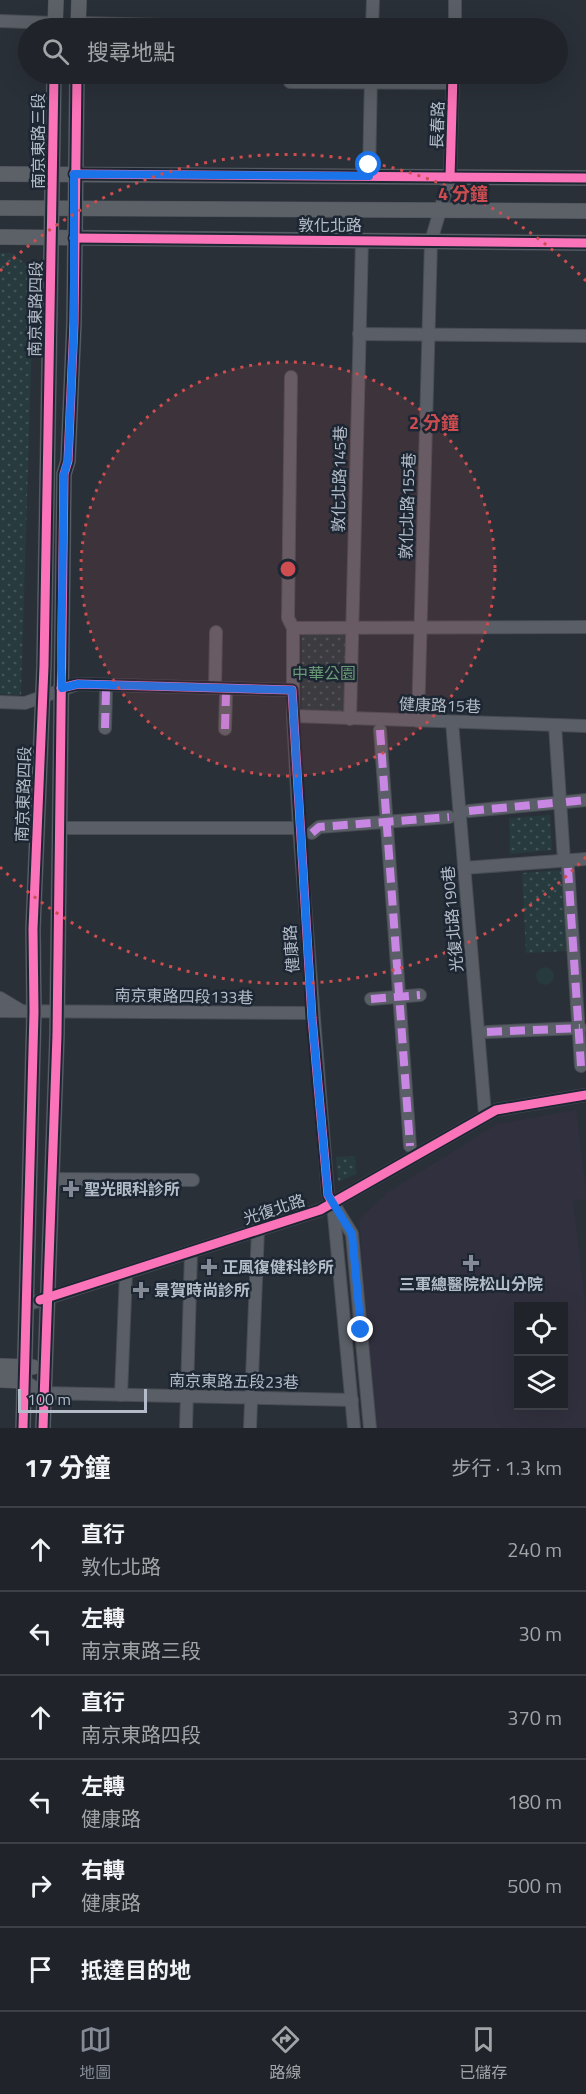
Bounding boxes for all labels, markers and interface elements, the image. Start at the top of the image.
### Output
search box [18,18,568,84]
icon: search [39,35,72,68]
text: 搜尋地點 [87,35,175,69]
street label: 南京東路三段 [26,93,50,189]
street label: 長春路 [424,101,450,149]
route start [355,151,381,177]
text: 4 分鐘 [438,180,488,207]
street label: 敦化北路 [298,213,362,237]
street label: 南京東路四段 [22,261,48,357]
text: 2 分鐘 [409,409,459,436]
street label: 敦化北路145巷 [326,425,352,533]
street label: 敦化北路155巷 [393,452,421,560]
centre of rings [278,559,298,579]
park label: 中華公園 [292,661,356,685]
street label: 健康路15巷 [399,692,481,718]
street label: 南京東路四段 [9,746,37,842]
street label: 光復北路190巷 [435,865,469,973]
street label: 健康路 [277,924,305,974]
street label: 南京東路四段133巷 [114,983,254,1009]
place label: 聖光眼科診所 [84,1177,180,1201]
marker: 聖光眼科診所 [62,1180,80,1198]
street label: 光復北路 [240,1188,308,1230]
marker: 三軍總醫院松山分院 [462,1254,480,1272]
place label: 正風復健科診所 [222,1255,334,1279]
marker: 正風復健科診所 [200,1258,218,1276]
place label: 三軍總醫院松山分院 [399,1272,543,1296]
place label: 景賀時尚診所 [154,1278,250,1302]
marker: 景賀時尚診所 [132,1281,150,1299]
map controls [514,1302,568,1410]
button: locate [514,1302,568,1356]
route end [347,1316,373,1342]
button: layers [514,1356,568,1410]
street label: 南京東路五段23巷 [169,1368,299,1394]
scale bar [18,1386,147,1414]
text: 100 m [27,1387,71,1411]
text: 17 分鐘 [24,1448,111,1487]
text: 步行 · 1.3 km [451,1452,562,1483]
text: 直行 [81,1517,125,1551]
icon: ahead [24,1533,57,1566]
text: 240 m [507,1534,562,1565]
text: 敦化北路 [81,1551,161,1582]
text: 左轉 [81,1601,125,1635]
icon: left [24,1617,57,1650]
text: 30 m [518,1618,562,1649]
text: 南京東路三段 [81,1635,201,1666]
text: 直行 [81,1685,125,1719]
icon: ahead [24,1701,57,1734]
text: 370 m [507,1702,562,1733]
text: 南京東路四段 [81,1719,201,1750]
text: 左轉 [81,1769,125,1803]
icon: left [24,1785,57,1818]
text: 180 m [507,1786,562,1817]
text: 健康路 [81,1803,141,1834]
text: 右轉 [81,1853,125,1887]
icon: right [24,1869,57,1902]
text: 500 m [507,1870,562,1901]
text: 健康路 [81,1887,141,1918]
icon: arrive [24,1953,57,1986]
text: 抵達目的地 [81,1953,191,1987]
tab: 地圖 [79,2023,112,2084]
tab: 路線 [269,2023,302,2084]
tab: 已儲存 [459,2023,507,2084]

